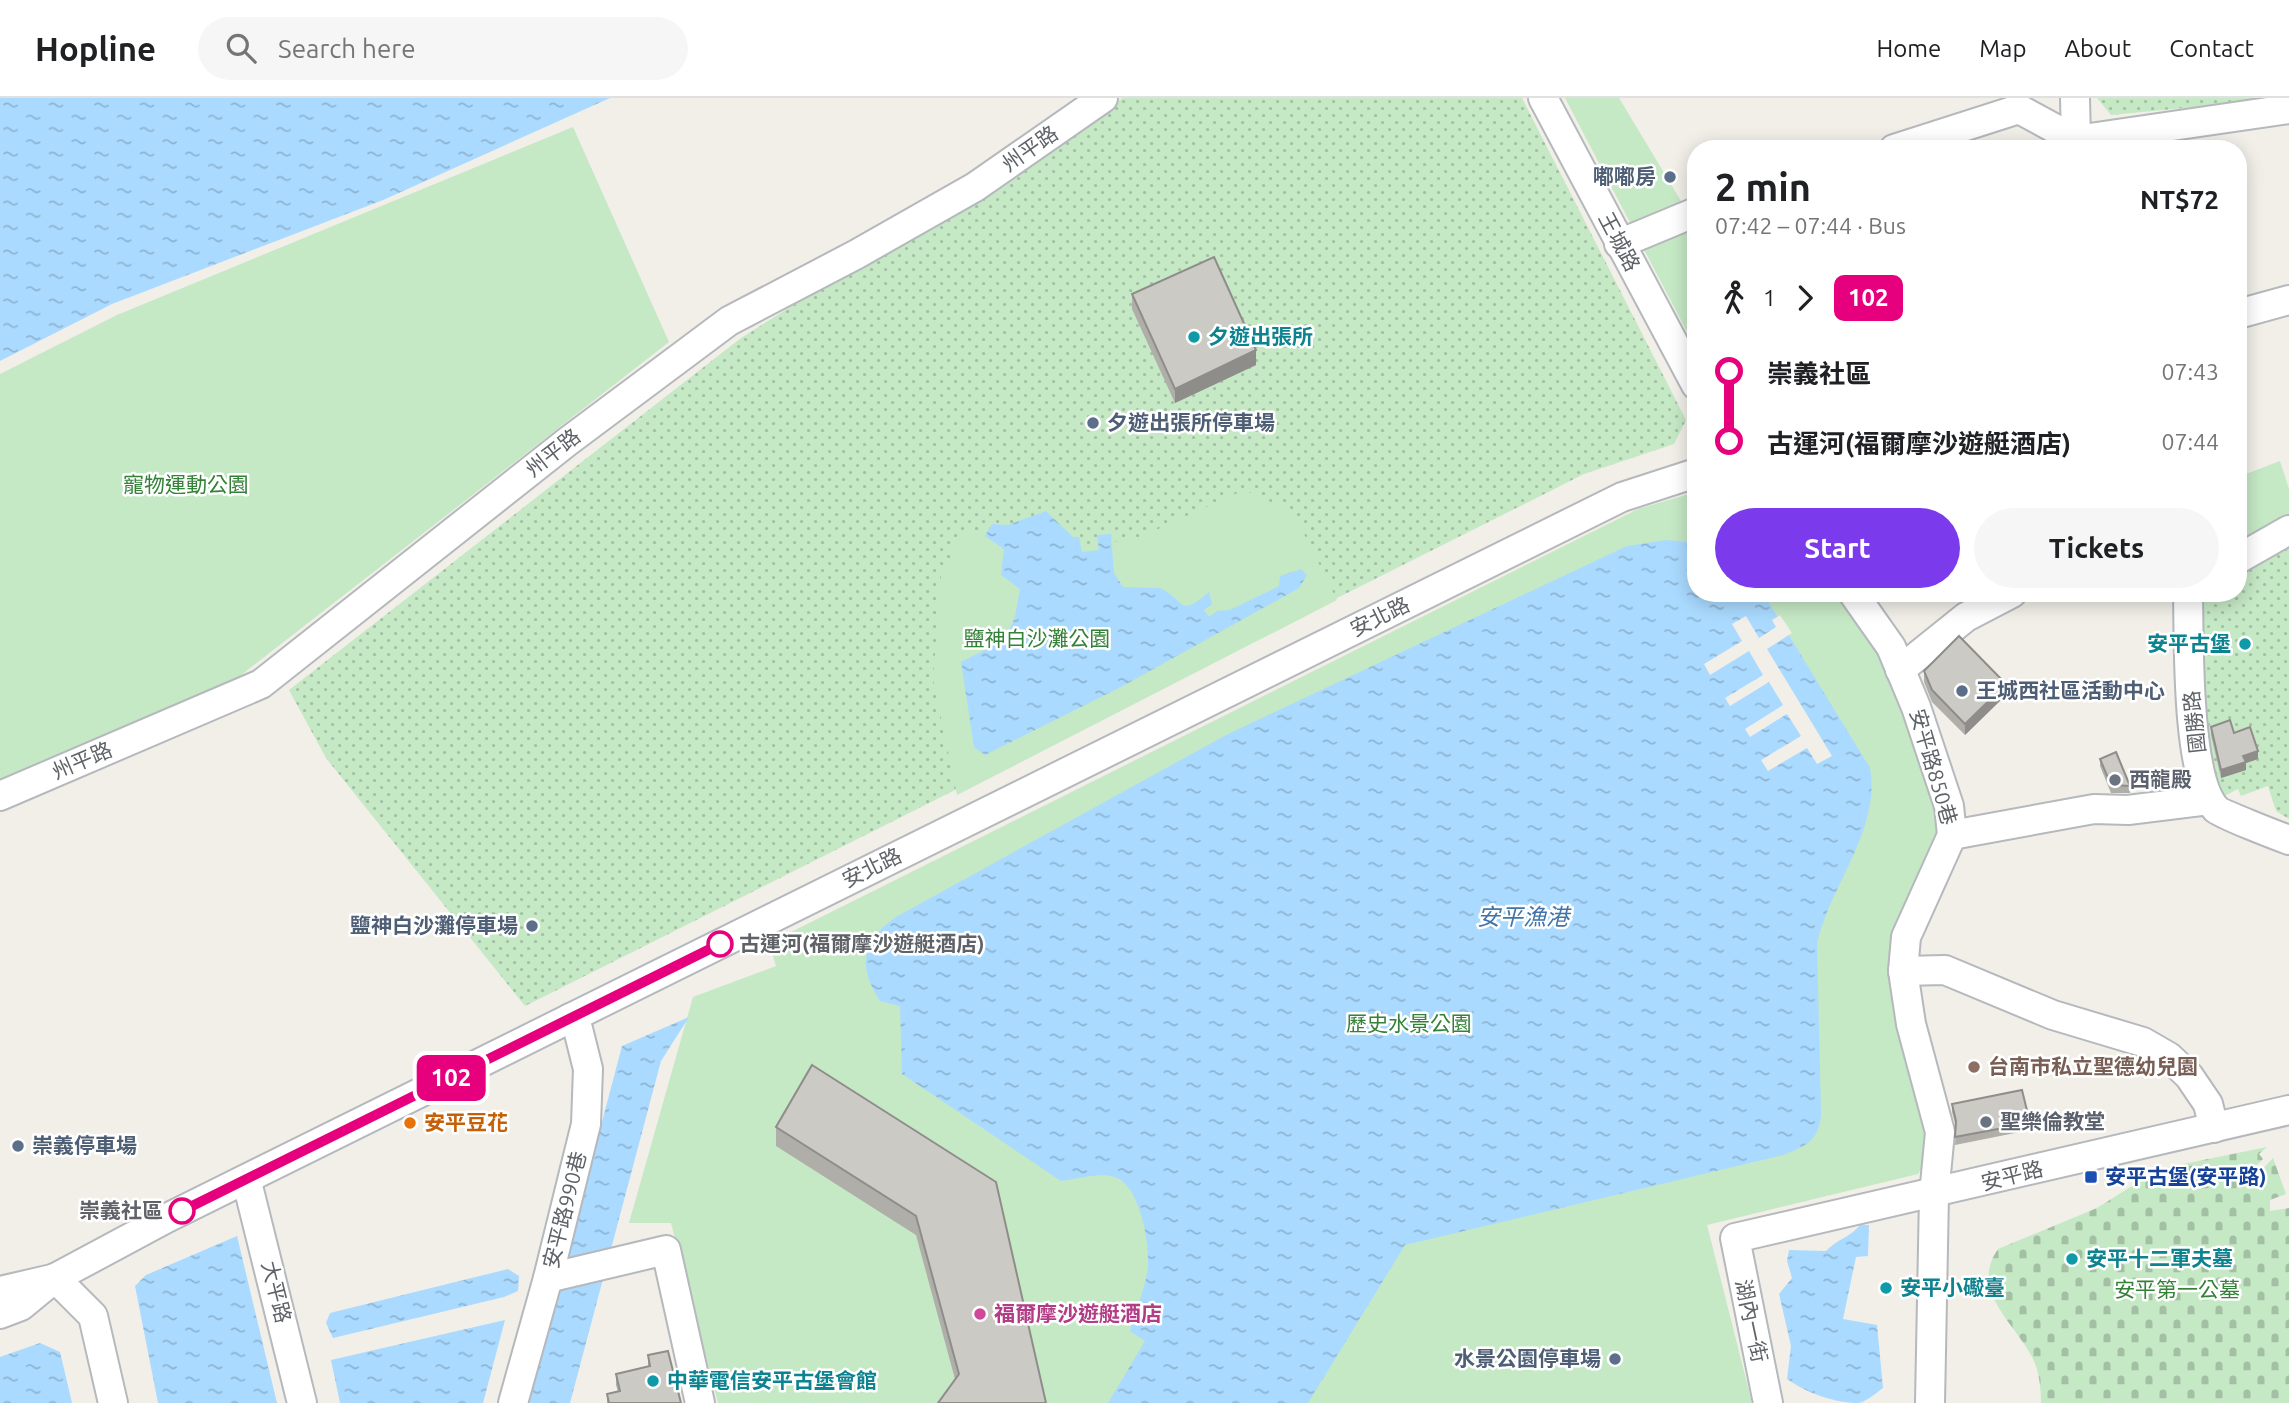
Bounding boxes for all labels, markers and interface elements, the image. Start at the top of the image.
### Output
search box [198,17,688,80]
icon: search [222,29,260,67]
text: Hopline [35,30,156,67]
text: Search here [278,34,415,63]
text: Home [1876,35,1941,62]
text: Map [1979,35,2026,62]
text: About [2064,35,2131,62]
text: Contact [2169,35,2254,62]
street label: 州平路 [997,120,1062,176]
place label: 嘟嘟房 [1593,164,1656,188]
text: 2 min [1715,166,1811,208]
marker: 嘟嘟房 [1662,169,1678,185]
text: NT$72 [2140,185,2219,214]
street label: 王城路 [1594,208,1645,275]
text: 07:42 – 07:44 · Bus [1715,213,1906,238]
icon: walk [1715,279,1753,317]
icon: forward [1786,279,1824,317]
text: 102 [1848,284,1889,311]
text: 1 [1763,285,1776,310]
place label: 夕遊出張所 [1208,324,1313,348]
marker: 夕遊出張所 [1186,329,1202,345]
text: 崇義社區 [1767,359,1871,388]
text: 07:43 [2161,359,2219,384]
place label: 夕遊出張所停車場 [1107,410,1275,434]
marker: 夕遊出張所停車場 [1085,415,1101,431]
street label: 州平路 [520,423,585,481]
text: 古運河(福爾摩沙遊艇酒店) [1767,429,2071,458]
text: 07:44 [2161,429,2219,454]
park label: 寵物運動公園 [123,472,249,496]
button: Start [1715,508,1960,588]
button: Tickets [1974,508,2219,588]
street label: 安北路 [1346,592,1413,641]
park label: 鹽神白沙灘公園 [964,626,1111,650]
place label: 安平古堡 [2147,631,2231,655]
marker: 安平古堡 [2237,636,2253,652]
place label: 王城西社區活動中心 [1976,678,2165,702]
marker: 王城西社區活動中心 [1954,683,1970,699]
street label: 國勝路 [2179,690,2209,755]
street label: 安平路850巷 [1906,706,1962,827]
street label: 州平路 [48,737,115,783]
place label: 西㡣殿 [2129,767,2192,791]
marker: 西㡣殿 [2107,772,2123,788]
street label: 安北路 [838,843,905,892]
water label: 安平漁港 [1477,904,1572,929]
place label: 鹽神白沙灘停車場 [350,913,518,937]
marker: 鹽神白沙灘停車場 [524,918,540,934]
marker: 古運河(福爾摩沙遊艇酒店) [707,931,733,957]
place label: 古運河(福爾摩沙遊艇酒店) [739,931,985,955]
park label: 歷史水景公園 [1346,1011,1472,1035]
place label: 台南市私立聖德幼兒園 [1988,1054,2198,1078]
line badge: 102 [411,1055,491,1101]
marker: 台南市私立聖德幼兒園 [1966,1059,1982,1075]
text: 102 [431,1064,471,1091]
place label: 聖樂倫教堂 [2000,1109,2105,1133]
place label: 安平豆花 [424,1110,508,1134]
marker: 聖樂倫教堂 [1978,1114,1994,1130]
marker: 安平豆花 [402,1115,418,1131]
place label: 崇義停車場 [32,1133,137,1157]
marker: 崇義停車場 [10,1138,26,1154]
street label: 安平路990巷 [538,1149,590,1271]
street label: 安平路 [1978,1156,2045,1194]
place label: 安平古堡(安平路) [2105,1164,2267,1188]
marker: 安平古堡(安平路) [2083,1169,2099,1185]
place label: 崇義社區 [79,1198,163,1222]
marker: 崇義社區 [169,1198,195,1224]
place label: 安平十二軍夫墓 [2086,1246,2233,1270]
marker: 安平十二軍夫墓 [2064,1251,2080,1267]
street label: 大平路 [258,1258,296,1325]
place label: 安平小礮臺 [1900,1275,2005,1299]
street label: 湖內一街 [1732,1277,1772,1364]
park label: 安平第一公墓 [2114,1277,2240,1301]
marker: 安平小礮臺 [1878,1280,1894,1296]
place label: 福爾摩沙遊艇酒店 [994,1301,1162,1325]
marker: 福爾摩沙遊艇酒店 [972,1306,988,1322]
place label: 水景公園停車場 [1454,1346,1601,1370]
marker: 水景公園停車場 [1607,1351,1623,1367]
place label: 中華電信安平古堡會館 [667,1368,877,1392]
marker: 中華電信安平古堡會館 [645,1373,661,1389]

